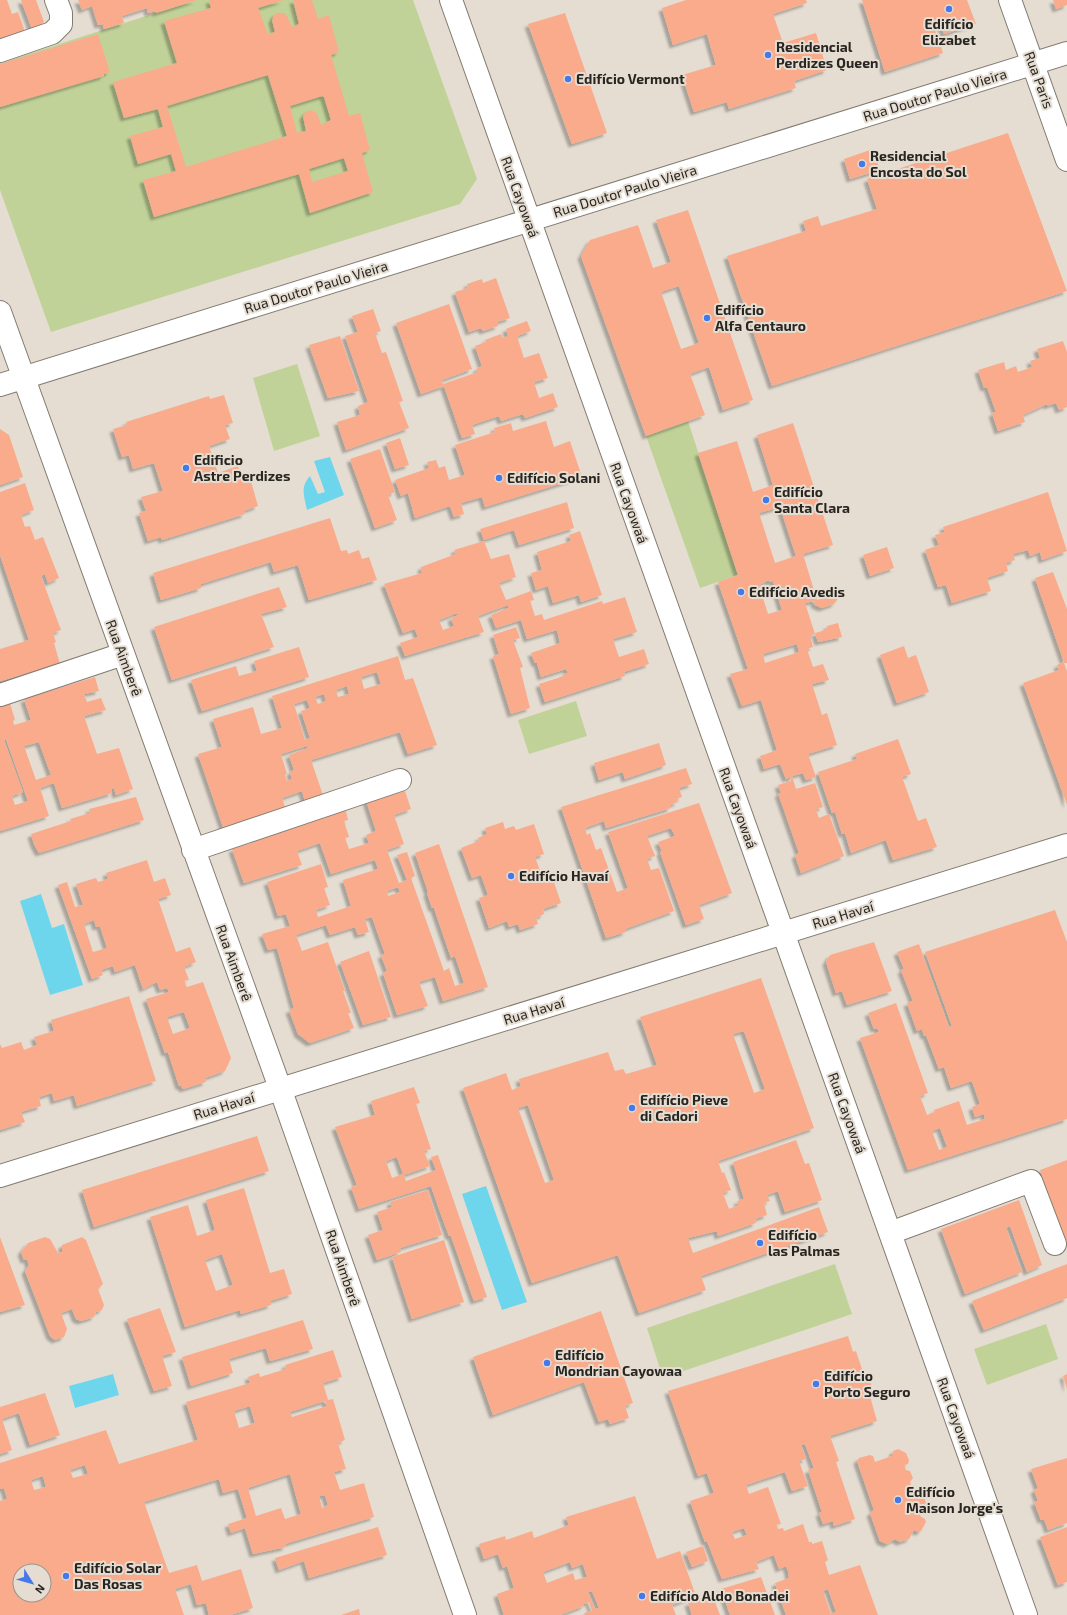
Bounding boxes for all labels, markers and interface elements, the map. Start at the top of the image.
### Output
marker: Edifício Elizabet [944,4,954,14]
place label: Edifício Elizabet [922,15,976,48]
place label: Residencial Perdizes Queen [776,38,878,72]
street label: Rua Paris [1021,49,1058,111]
marker: Residencial Perdizes Queen [763,50,773,60]
street label: Rua Doutor Paulo Vieira [861,65,1009,124]
place label: Edifício Vermont [576,70,685,87]
marker: Edifício Vermont [563,74,573,84]
place label: Residencial Encosta do Sol [870,147,967,180]
street label: Rua Cayowaá [498,154,543,240]
marker: Residencial Encosta do Sol [857,159,867,169]
street label: Rua Doutor Paulo Vieira [551,161,699,220]
street label: Rua Doutor Paulo Vieira [242,257,390,316]
place label: Edifício Alfa Centauro [715,301,806,334]
marker: Edifício Alfa Centauro [702,313,712,323]
place label: Edificio Astre Perdizes [194,451,290,484]
street label: Rua Cayowaá [607,460,652,546]
marker: Edificio Astre Perdizes [181,463,191,473]
place label: Edifício Solani [507,469,600,486]
marker: Edifício Solani [494,473,504,483]
place label: Edifício Santa Clara [774,483,850,516]
marker: Edifício Santa Clara [761,495,771,505]
place label: Edifício Avedis [749,583,845,600]
marker: Edifício Avedis [736,587,746,597]
street label: Rua Aimberê [103,617,146,698]
street label: Rua Cayowaá [716,765,761,851]
place label: Edifício Havaí [519,867,610,884]
marker: Edifício Havaí [506,871,516,881]
street label: Rua Havaí [810,897,876,932]
street label: Rua Aimberê [213,922,256,1003]
street label: Rua Havaí [501,993,567,1028]
street label: Rua Cayowaá [825,1070,870,1156]
street label: Rua Havaí [191,1088,257,1123]
place label: Edifício Pieve di Cadori [640,1091,728,1124]
marker: Edifício Pieve di Cadori [627,1103,637,1113]
place label: Edifício las Palmas [768,1226,840,1259]
street label: Rua Aimberê [322,1227,365,1308]
marker: Edifício las Palmas [755,1238,765,1248]
place label: Edifício Mondrian Cayowaa [555,1346,682,1379]
marker: Edifício Mondrian Cayowaa [542,1358,552,1368]
place label: Edifício Porto Seguro [824,1367,911,1400]
street label: Rua Cayowaá [934,1375,979,1461]
marker: Edifício Porto Seguro [811,1379,821,1389]
place label: Edifício Maison Jorge's [906,1483,1003,1516]
marker: Edifício Maison Jorge's [893,1495,903,1505]
place label: Edifício Solar Das Rosas [74,1559,161,1592]
north arrow [12,1563,52,1603]
marker: Edifício Solar Das Rosas [61,1571,71,1581]
text: N [33,1582,48,1596]
place label: Edifício Aldo Bonadei [650,1587,789,1604]
marker: Edifício Aldo Bonadei [637,1591,647,1601]

